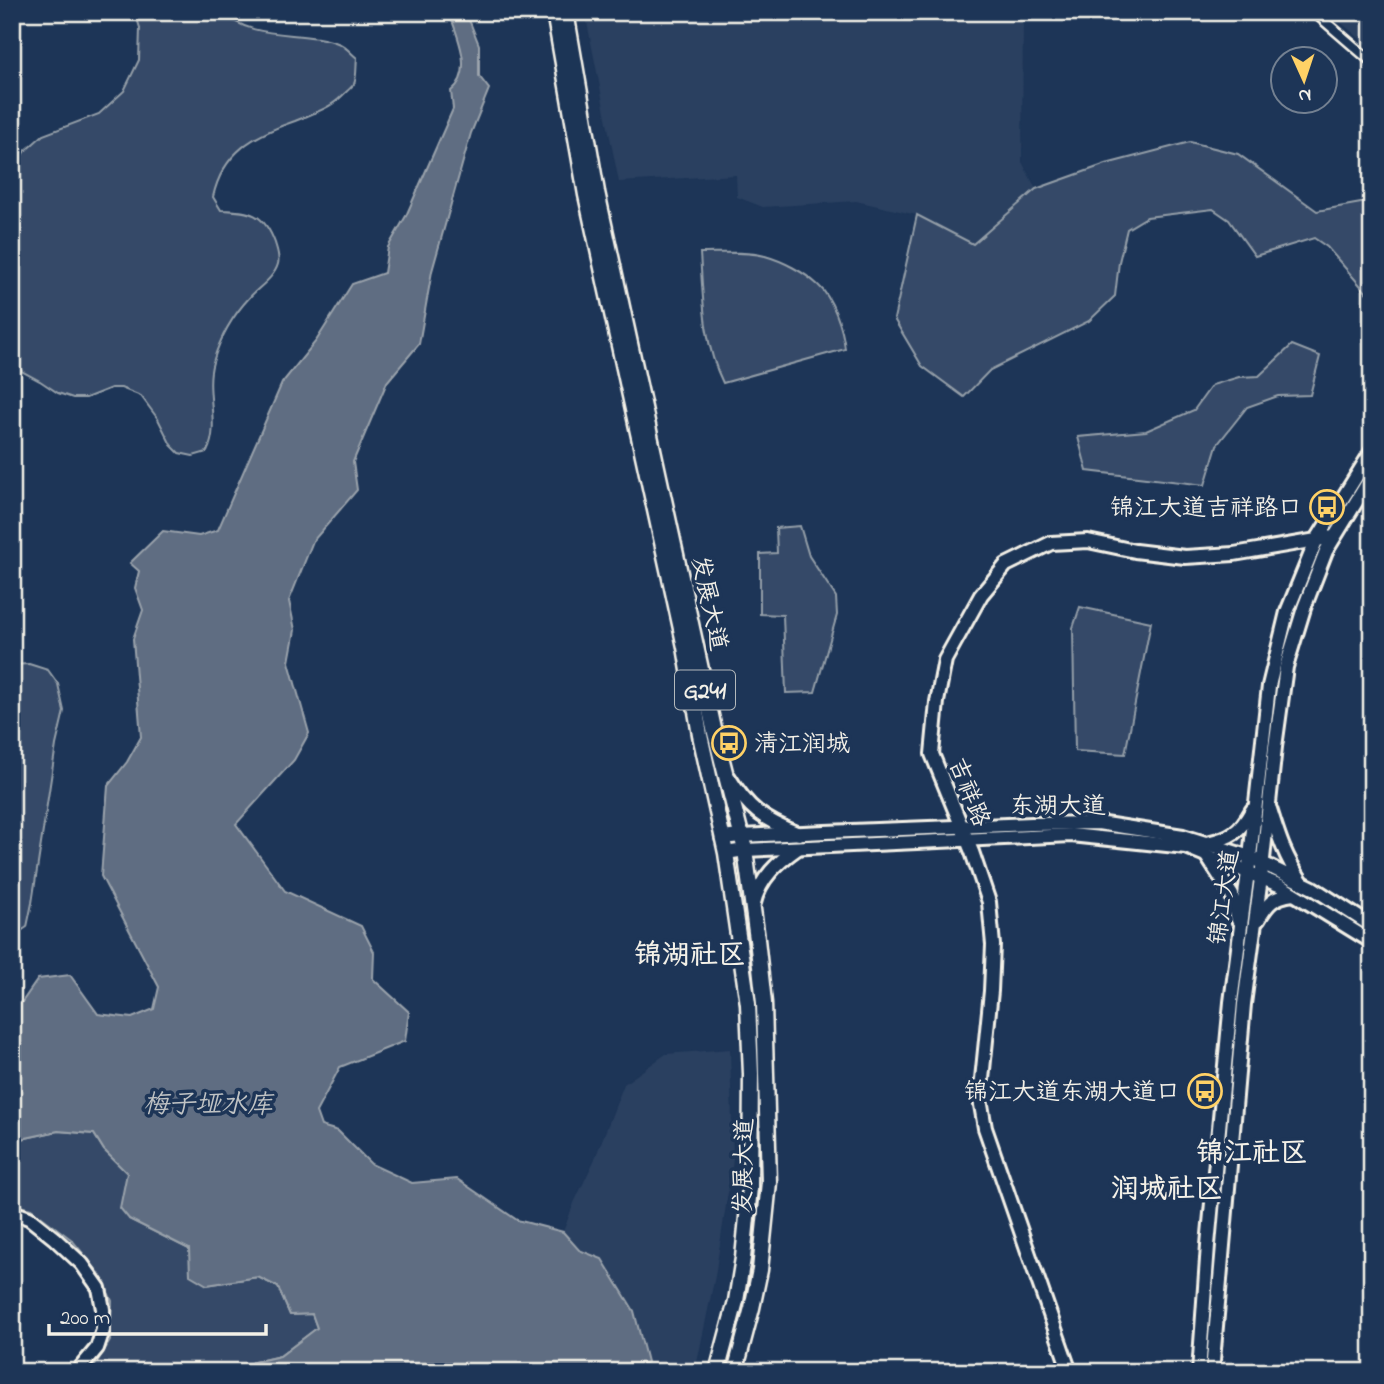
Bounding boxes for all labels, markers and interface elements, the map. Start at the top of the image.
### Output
north arrow [1268,46,1338,116]
text: N [1297,81,1312,108]
bus stop icon: 锦江大道吉祥路口 [1308,488,1346,526]
place label: 锦江大道吉祥路口 [1110,492,1302,527]
street label: 发展大道 [680,553,735,654]
road number: G241 [675,670,735,710]
bus stop icon: 清江润城 [710,724,748,762]
place label: 清江润城 [754,728,850,763]
street label: 吉祥路 [938,753,997,833]
street label: 东湖大道 [1010,790,1106,825]
street label: 锦江大道 [1201,847,1249,947]
district label: 锦湖社区 [634,936,746,977]
bus stop icon: 锦江大道东湖大道口 [1186,1072,1224,1110]
place label: 锦江大道东湖大道口 [964,1076,1180,1111]
water label: 梅子垭水库 [143,1087,275,1125]
street label: 发展大道 [727,1118,764,1214]
district label: 锦江社区 [1196,1134,1308,1175]
district label: 润城社区 [1111,1170,1223,1211]
scale bar [49,1293,266,1337]
text: 200 m [60,1304,110,1334]

